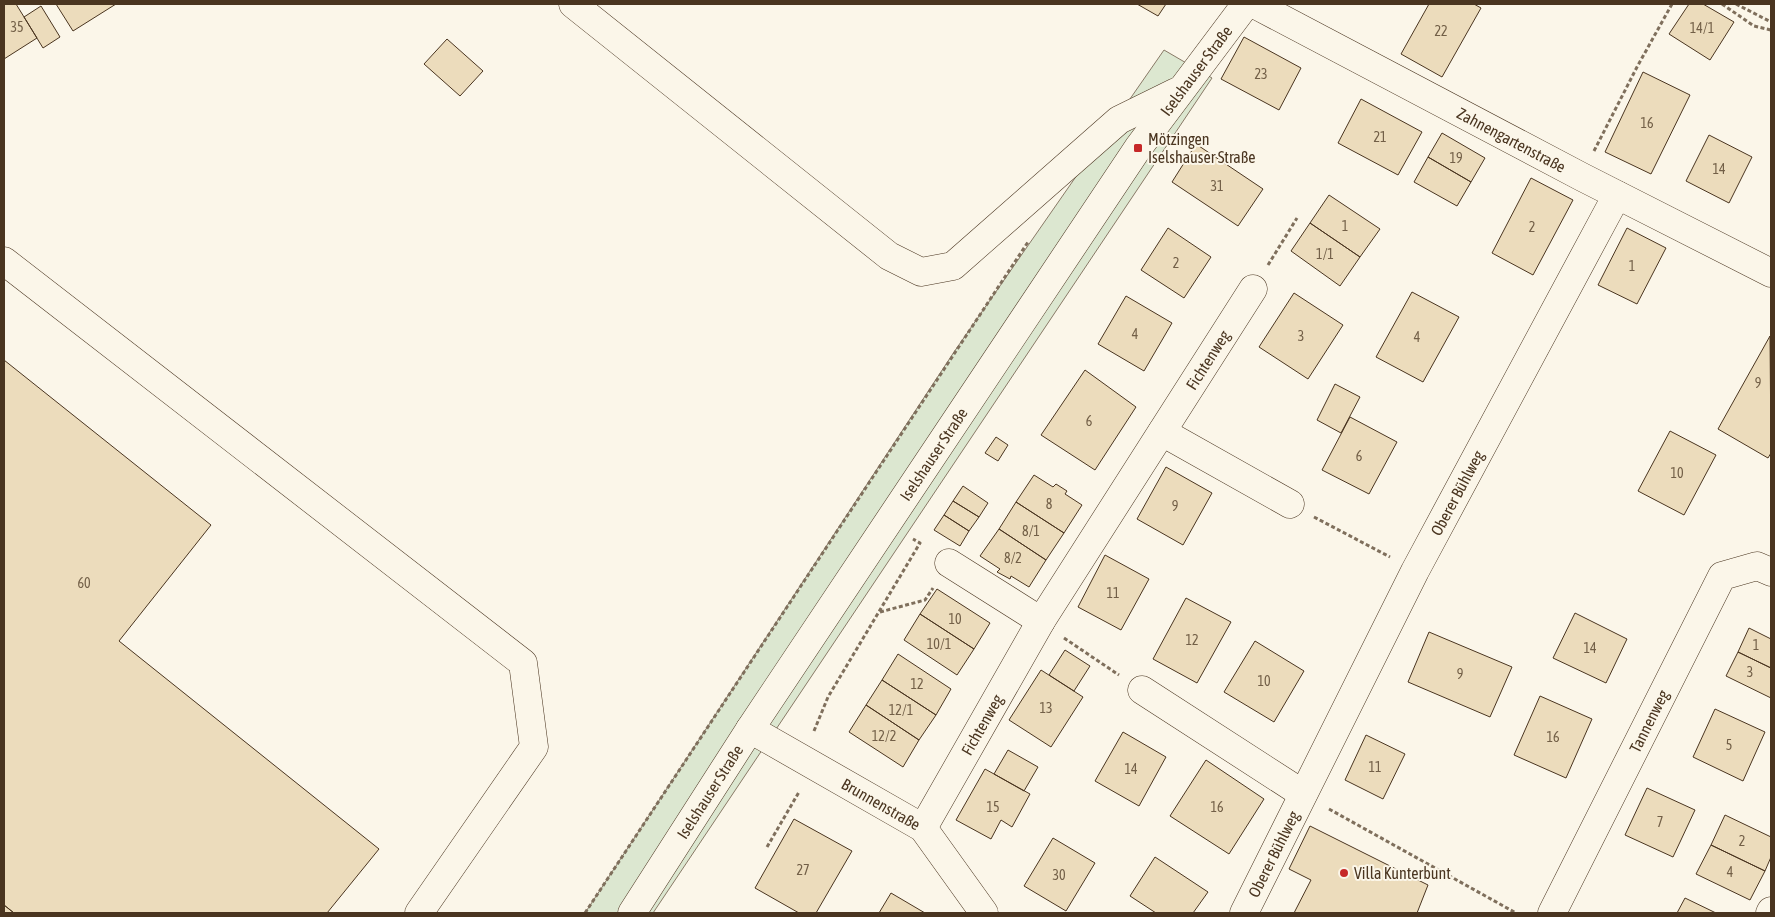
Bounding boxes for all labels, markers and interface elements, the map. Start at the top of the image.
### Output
house number: 35 [10,19,24,35]
house number: 14/1 [1690,20,1714,36]
street label: Iselshauser Straße [1157,22,1236,119]
house number: 22 [1434,23,1448,39]
house number: 23 [1254,66,1268,82]
street label: Zahnengartenstraße [1454,104,1569,176]
house number: 16 [1640,115,1654,131]
house number: 21 [1373,129,1387,145]
place label: Mötzingen Iselshauser Straße [1148,130,1256,166]
marker: Mötzingen Iselshauser Straße [1132,142,1144,154]
house number: 19 [1449,150,1463,166]
house number: 14 [1712,161,1726,177]
house number: 31 [1210,178,1224,194]
house number: 1 [1342,218,1348,234]
house number: 2 [1529,219,1535,235]
house number: 1/1 [1316,246,1334,262]
house number: 2 [1173,255,1179,271]
house number: 1 [1629,258,1635,274]
house number: 4 [1132,326,1139,342]
street label: Fichtenweg [1182,327,1234,393]
house number: 3 [1298,328,1304,344]
house number: 4 [1414,329,1421,345]
house number: 9 [1755,375,1761,391]
street label: Iselshauser Straße [896,404,971,504]
house number: 6 [1086,413,1093,429]
street label: Oberer Bühlweg [1427,447,1488,539]
house number: 6 [1356,448,1363,464]
house number: 10 [1670,465,1684,481]
house number: 8 [1046,496,1053,512]
house number: 9 [1172,498,1178,514]
house number: 8/1 [1022,523,1040,539]
house number: 8/2 [1004,550,1022,566]
house number: 60 [77,575,91,591]
house number: 11 [1106,585,1120,601]
house number: 10 [948,611,962,627]
house number: 12 [1185,632,1199,648]
house number: 10/1 [927,636,951,652]
house number: 1 [1753,637,1759,653]
house number: 14 [1583,640,1597,656]
house number: 3 [1747,664,1753,680]
house number: 9 [1457,666,1463,682]
house number: 10 [1257,673,1271,689]
house number: 12 [910,676,924,692]
street label: Tannenweg [1626,687,1673,755]
street label: Fichtenweg [958,691,1007,758]
house number: 13 [1039,700,1053,716]
house number: 12/1 [889,702,913,718]
house number: 12/2 [872,728,896,744]
house number: 16 [1546,729,1560,745]
house number: 5 [1726,737,1732,753]
street label: Iselshauser Straße [673,742,746,842]
house number: 11 [1368,759,1382,775]
house number: 14 [1124,761,1138,777]
street label: Brunnenstraße [839,774,924,834]
house number: 15 [986,799,1000,815]
house number: 16 [1210,799,1224,815]
street label: Oberer Bühlweg [1244,808,1304,900]
house number: 7 [1657,814,1663,830]
house number: 2 [1739,833,1745,849]
house number: 27 [796,862,810,878]
place label: Villa Kunterbunt [1354,864,1451,882]
house number: 4 [1727,864,1734,880]
house number: 30 [1052,867,1066,883]
marker: Villa Kunterbunt [1338,867,1350,879]

